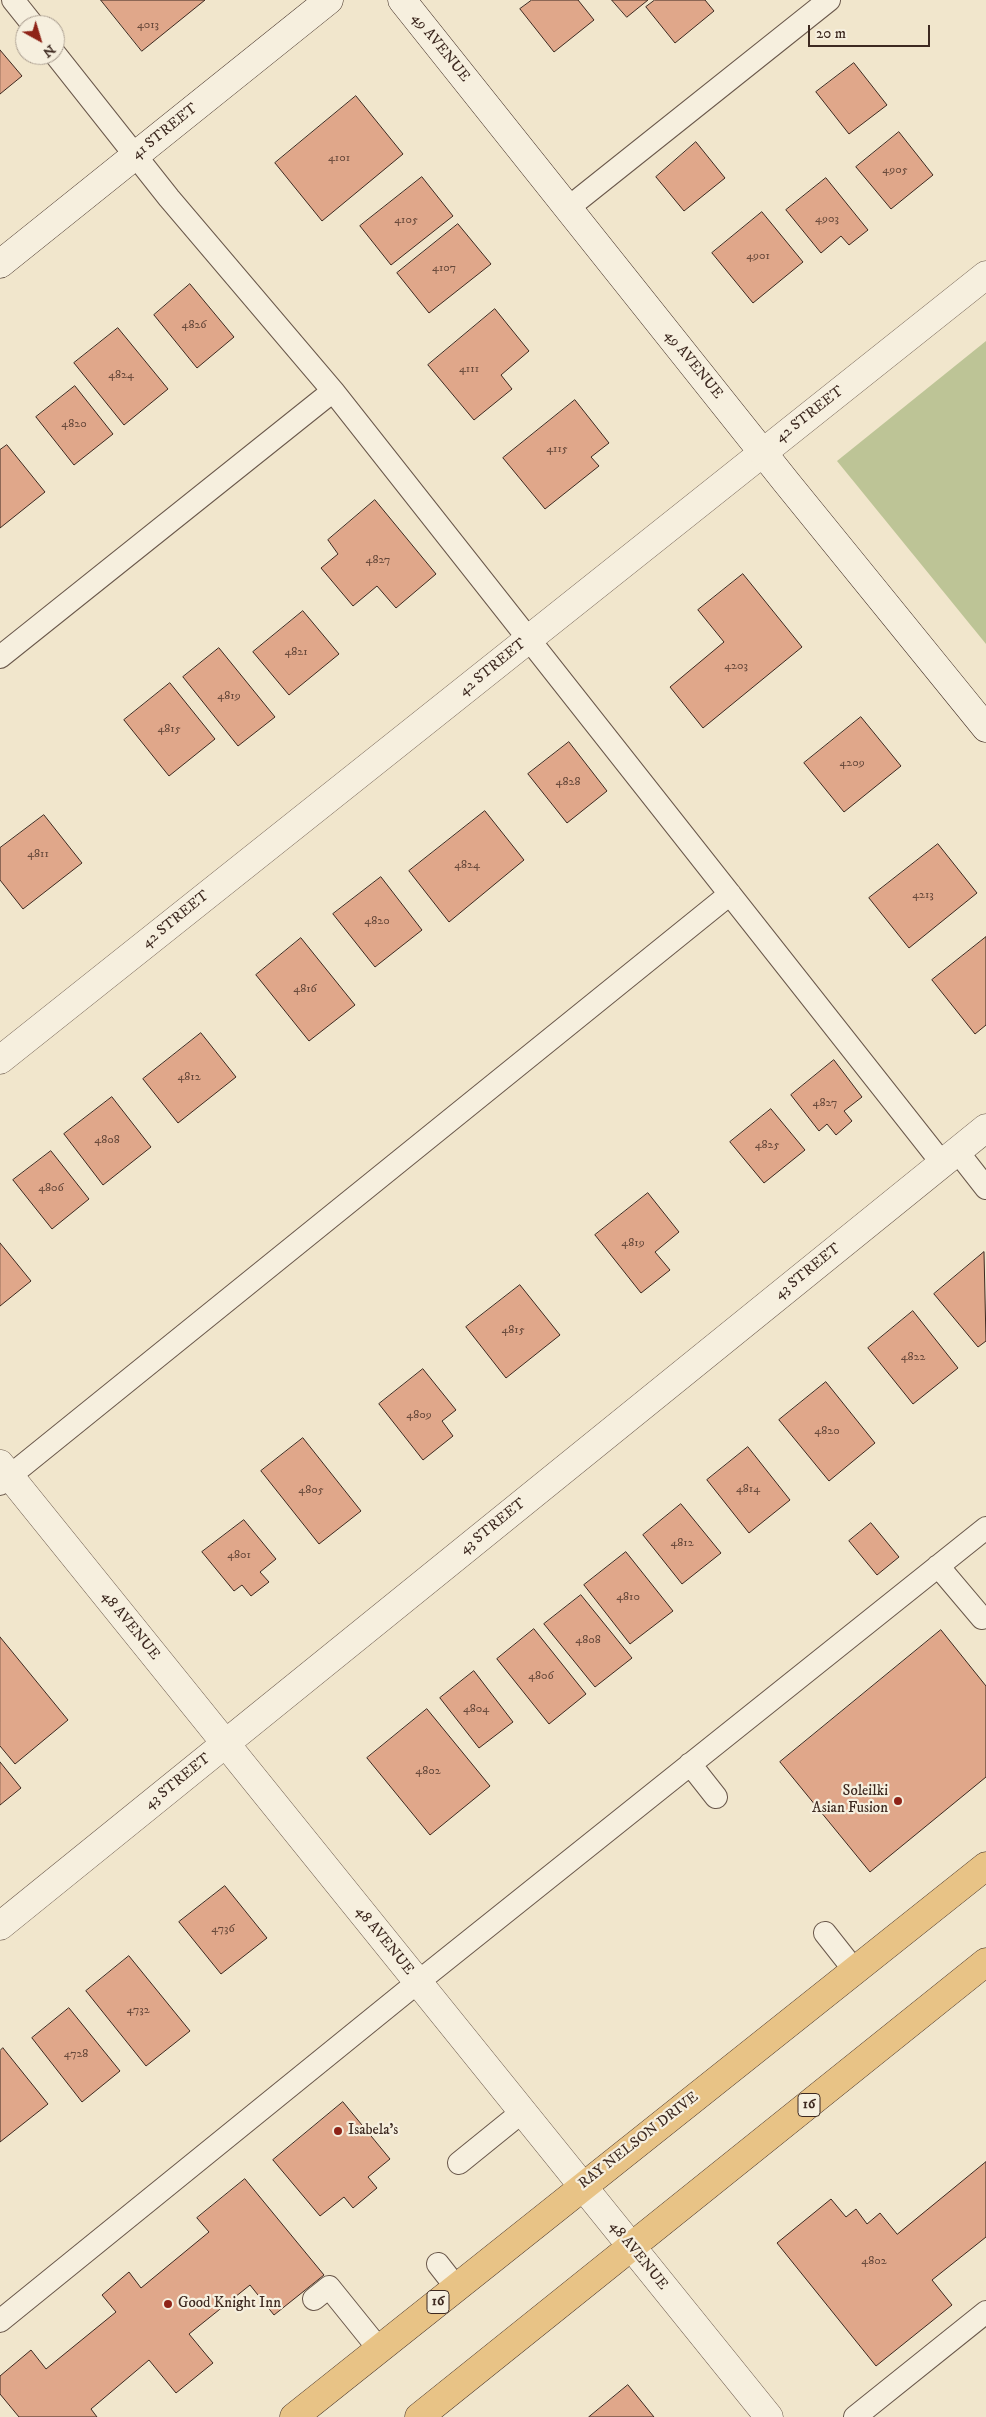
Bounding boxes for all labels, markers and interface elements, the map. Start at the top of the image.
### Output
street label: 49 AVENUE [407,10,473,86]
north arrow [15,15,65,65]
scale bar [811,15,934,47]
house number: 4013 [137,19,159,33]
text: 20 m [816,24,846,43]
text: N [39,40,59,61]
street label: 41 STREET [129,100,201,164]
house number: 4101 [328,152,350,166]
house number: 4905 [882,164,908,178]
house number: 4903 [815,213,839,227]
house number: 4105 [394,214,418,228]
house number: 4901 [746,250,770,264]
house number: 4107 [432,262,456,276]
house number: 4826 [181,319,207,333]
street label: 49 AVENUE [660,327,726,403]
house number: 4111 [459,363,479,377]
house number: 4824 [108,369,134,383]
street label: 42 STREET [773,383,847,447]
house number: 4820 [61,418,87,432]
house number: 4115 [546,443,568,457]
house number: 4827 [366,554,390,568]
street label: 42 STREET [456,636,530,700]
house number: 4821 [284,646,308,660]
house number: 4203 [724,660,748,674]
house number: 4819 [217,690,241,704]
house number: 4815 [157,723,181,737]
house number: 4209 [839,757,865,771]
house number: 4828 [556,776,580,790]
house number: 4811 [27,848,49,862]
house number: 4824 [454,859,480,873]
street label: 42 STREET [139,888,213,952]
house number: 4213 [912,889,934,903]
house number: 4820 [364,915,390,929]
house number: 4816 [293,983,317,997]
house number: 4812 [177,1071,201,1085]
house number: 4827 [813,1097,837,1111]
house number: 4808 [94,1134,120,1148]
house number: 4825 [755,1139,779,1153]
house number: 4806 [38,1182,64,1196]
house number: 4819 [621,1237,645,1251]
street label: 43 STREET [772,1240,844,1304]
house number: 4815 [501,1324,525,1338]
house number: 4822 [901,1351,925,1365]
house number: 4809 [406,1409,432,1423]
house number: 4820 [814,1425,840,1439]
house number: 4814 [736,1483,760,1497]
house number: 4805 [298,1484,324,1498]
street label: 43 STREET [457,1495,529,1559]
house number: 4812 [670,1537,694,1551]
house number: 4801 [227,1549,251,1563]
street label: 48 AVENUE [97,1588,163,1664]
house number: 4810 [616,1591,640,1605]
house number: 4808 [575,1634,601,1648]
house number: 4806 [528,1670,554,1684]
house number: 4804 [463,1703,489,1717]
street label: 43 STREET [142,1750,214,1814]
house number: 4802 [415,1765,441,1779]
place label: Soleilki Asian Fusion [812,1783,888,1818]
marker: Soleilki Asian Fusion [892,1795,904,1807]
street label: 48 AVENUE [351,1903,417,1979]
house number: 4736 [211,1923,235,1937]
house number: 4732 [126,2004,150,2018]
house number: 4728 [64,2048,88,2062]
street label: RAY NELSON DRIVE [576,2089,702,2193]
road number: 16 [798,2094,820,2116]
place label: Isabela's [348,2122,398,2140]
marker: Isabela's [332,2125,344,2137]
street label: 48 AVENUE [605,2218,671,2294]
house number: 4802 [861,2255,887,2269]
road number: 16 [427,2290,449,2314]
place label: Good Knight Inn [178,2295,281,2313]
marker: Good Knight Inn [162,2298,174,2310]

